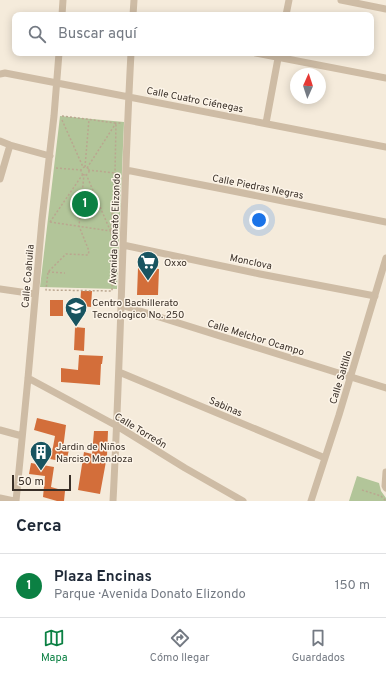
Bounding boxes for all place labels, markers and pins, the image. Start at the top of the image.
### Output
pin: 1 [72,189,98,219]
supermarket icon: Oxxo [135,249,161,282]
place label: Oxxo [164,257,187,270]
school or university icon: Centro Bachillerato Tecnologico No. 250 [63,295,89,328]
place label: Centro Bachillerato Tecnologico No. 250 [92,297,184,322]
building icon: Jardin de Niños Narciso Mendoza [28,439,54,472]
place label: Jardin de Niños Narciso Mendoza [56,441,133,466]

